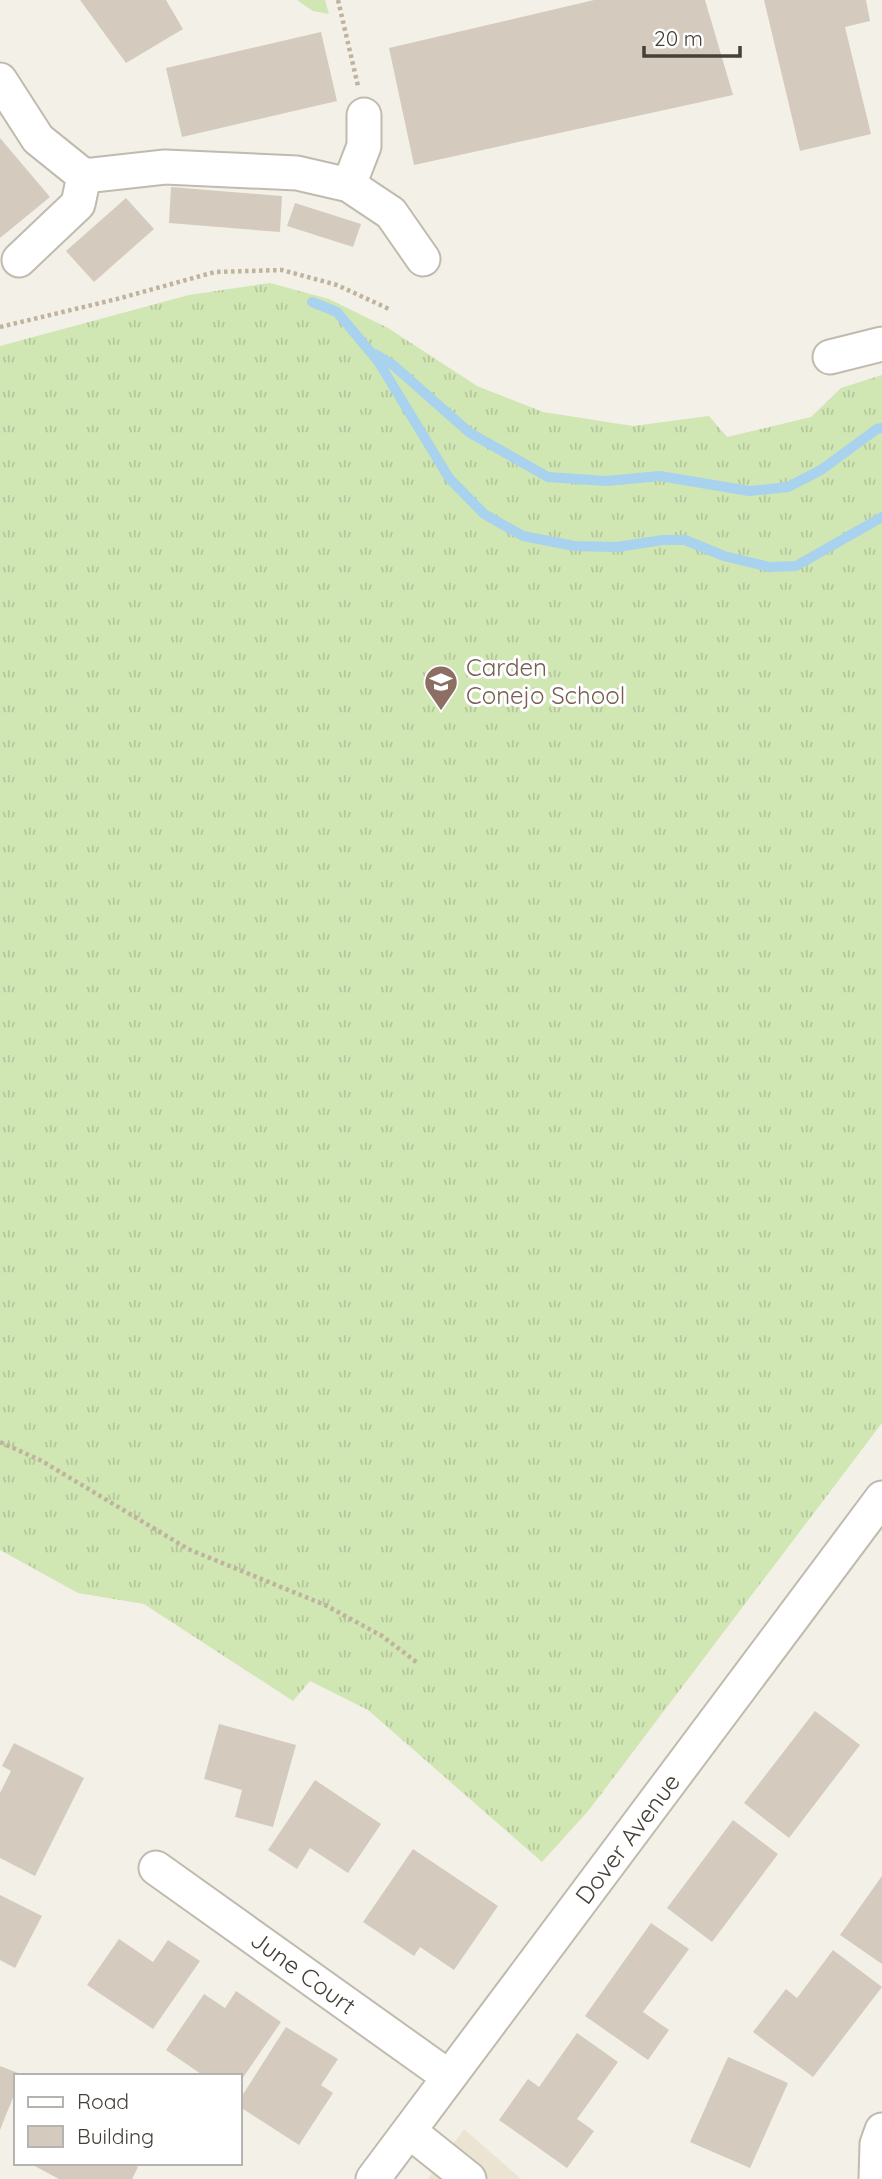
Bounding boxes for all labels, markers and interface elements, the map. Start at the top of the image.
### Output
scale bar [644,14,740,58]
text: 20 m [654,25,703,51]
place label: Carden Conejo School [466,652,625,710]
school or university icon: Carden Conejo School [422,663,460,712]
street label: Dover Avenue [568,1767,686,1910]
street label: June Court [245,1924,362,2020]
legend [14,2074,242,2165]
text: Road [77,2088,129,2114]
text: Building [77,2123,154,2149]

